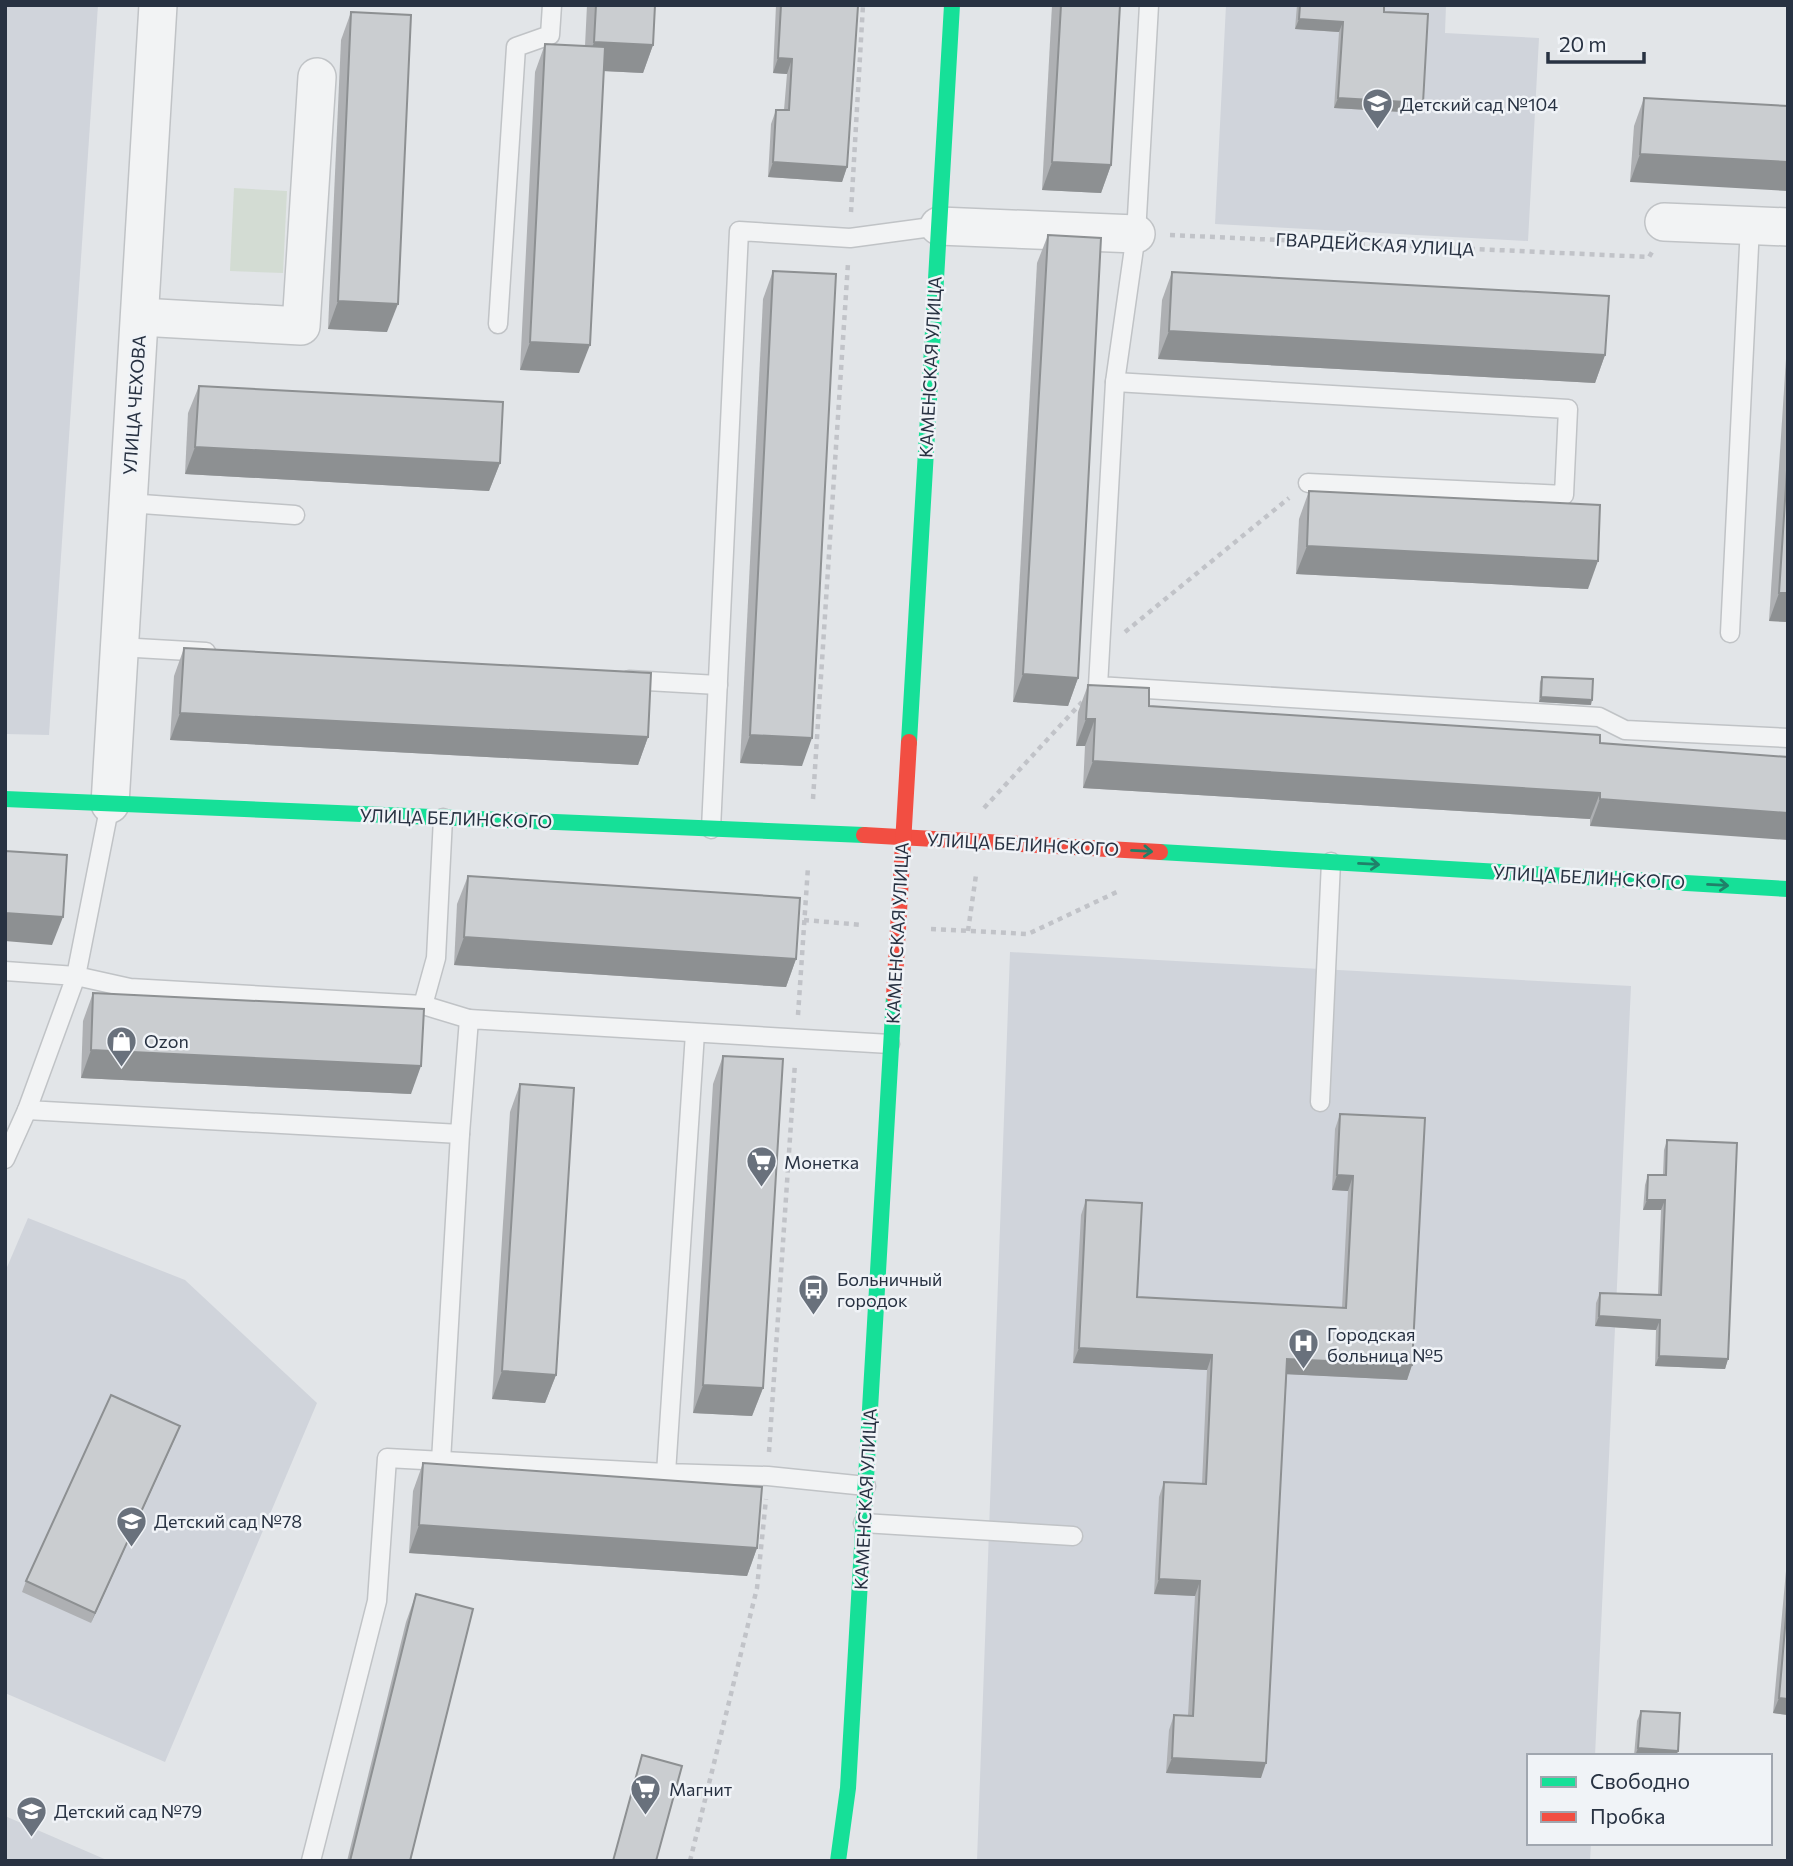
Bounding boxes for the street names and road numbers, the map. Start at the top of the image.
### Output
street label: ГВАРДЕЙСКАЯ УЛИЦА [1275,228,1475,260]
street label: КАМЕНСКАЯ УЛИЦА [914,276,946,458]
street label: УЛИЦА ЧЕХОВА [118,334,150,476]
street label: УЛИЦА БЕЛИНСКОГО [359,804,553,832]
street label: УЛИЦА БЕЛИНСКОГО [926,828,1120,860]
street label: КАМЕНСКАЯ УЛИЦА [881,842,913,1024]
street label: УЛИЦА БЕЛИНСКОГО [1492,861,1686,893]
street label: КАМЕНСКАЯ УЛИЦА [849,1408,881,1590]

